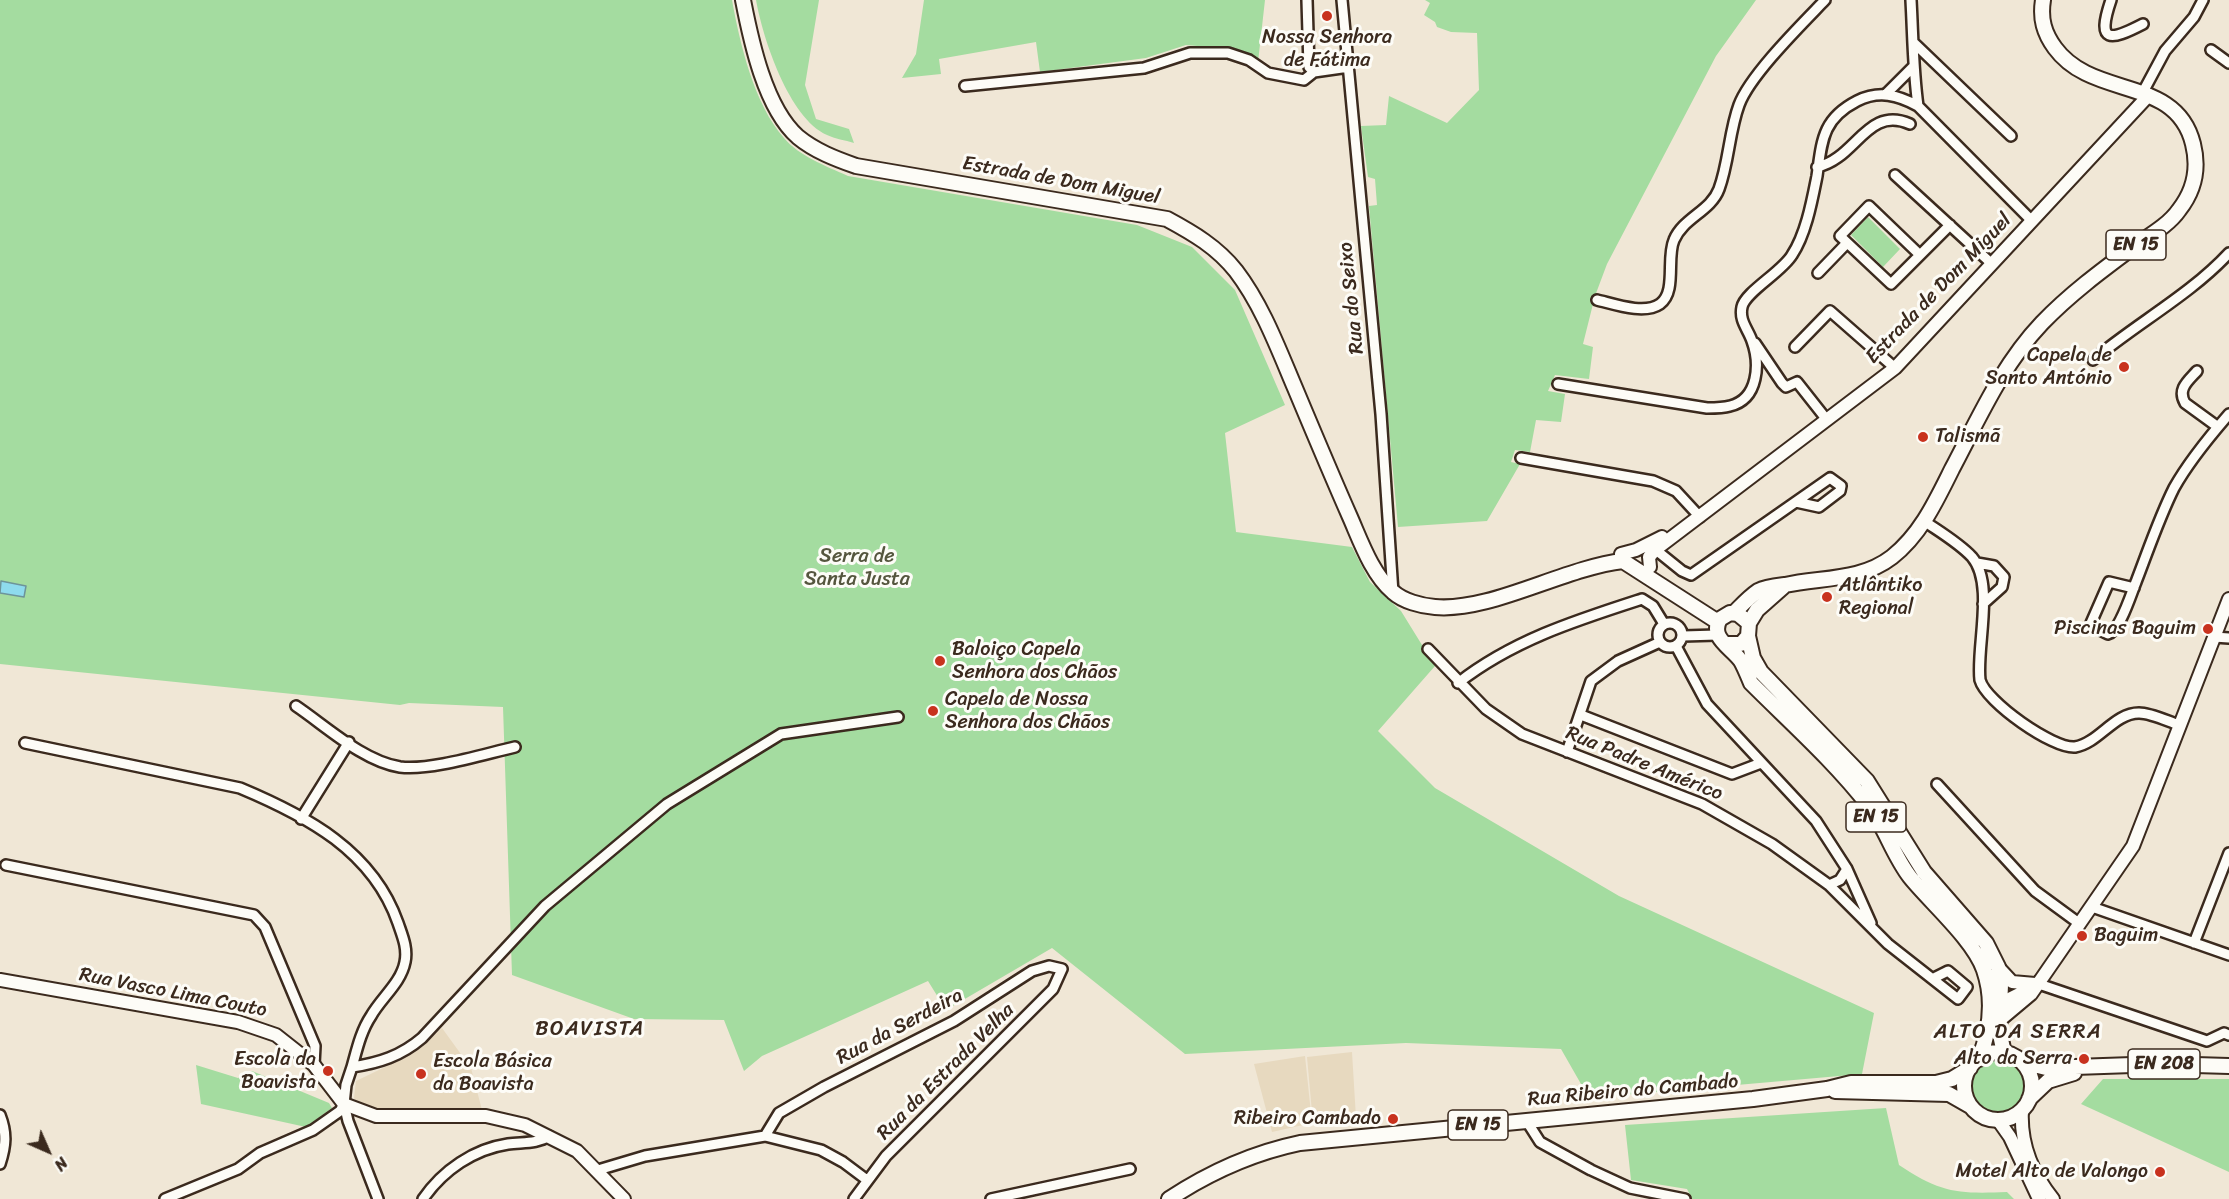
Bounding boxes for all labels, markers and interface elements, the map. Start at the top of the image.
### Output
marker: Nossa Senhora de Fátima [1320,9,1334,23]
place label: Nossa Senhora de Fátima [1262,26,1392,73]
street label: Estrada de Dom Miguel [961,152,1161,210]
street label: Estrada de Dom Miguel [1861,209,2017,369]
road number: EN 15 [2106,230,2166,260]
street label: Rua do Seixo [1334,241,1370,355]
place label: Capela de Santo António [1985,344,2112,391]
marker: Capela de Santo António [2117,360,2131,374]
place label: Talismã [1935,425,2000,449]
marker: Talismã [1916,430,1930,444]
park label: Serra de Santa Justa [804,545,910,592]
place label: Atlântiko Regional [1839,574,1922,621]
marker: Atlântiko Regional [1820,590,1834,604]
place label: Piscinas Baguim [2054,617,2196,641]
marker: Piscinas Baguim [2201,622,2215,636]
place label: Baloiço Capela Senhora dos Chãos [952,638,1117,685]
marker: Baloiço Capela Senhora dos Chãos [933,654,947,668]
place label: Capela de Nossa Senhora dos Chãos [945,688,1110,735]
marker: Capela de Nossa Senhora dos Chãos [926,704,940,718]
street label: Rua Padre Américo [1562,722,1726,806]
road number: EN 15 [1846,802,1906,832]
place label: Baguim [2094,924,2158,948]
marker: Baguim [2075,929,2089,943]
street label: Rua Vasco Lima Couto [77,963,269,1023]
street label: Rua da Serdeira [833,984,967,1070]
street label: Rua da Estrada Velha [873,999,1019,1145]
district label: BOAVISTA [537,1017,643,1043]
district label: ALTO DA SERRA [1934,1020,2102,1046]
place label: Alto da Serra [1954,1047,2072,1071]
place label: Escola da Boavista [234,1048,316,1095]
road number: EN 208 [2128,1049,2200,1079]
place label: Escola Básica da Boavista [433,1050,552,1097]
marker: Alto da Serra [2077,1052,2091,1066]
marker: Escola da Boavista [321,1064,335,1078]
marker: Escola Básica da Boavista [414,1067,428,1081]
street label: Rua Ribeiro do Cambado [1527,1070,1739,1112]
place label: Ribeiro Cambado [1234,1107,1381,1131]
road number: EN 15 [1448,1110,1508,1140]
marker: Ribeiro Cambado [1386,1112,1400,1126]
north arrow [18,1121,78,1181]
text: N [47,1150,75,1178]
place label: Motel Alto de Valongo [1956,1160,2148,1184]
marker: Motel Alto de Valongo [2153,1165,2167,1179]

